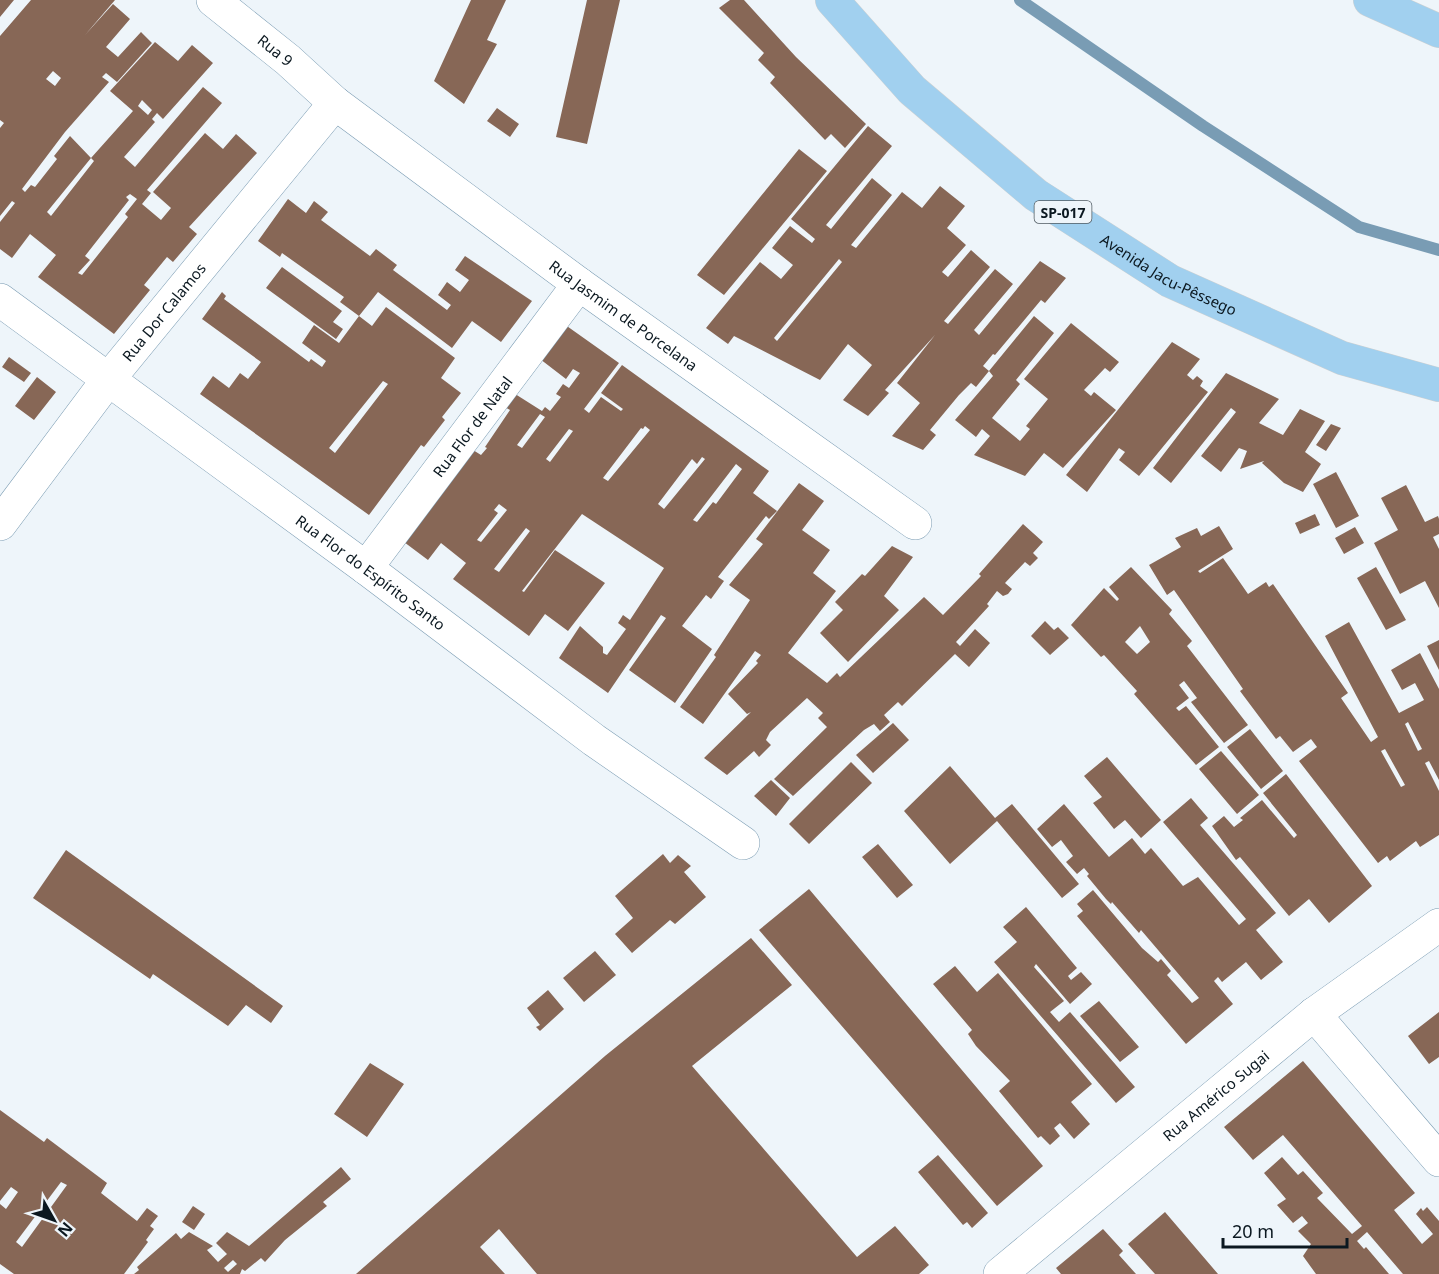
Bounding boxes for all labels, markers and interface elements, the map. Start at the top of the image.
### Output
street label: Rua 9 [254,30,297,70]
road number: SP-017 [1034,201,1092,223]
street label: Avenida Jacu-Pêssego [1097,229,1240,320]
street label: Rua Jasmim de Porcelana [545,255,702,375]
street label: Rua Dor Calamos [117,259,210,365]
street label: Rua Flor de Natal [428,372,516,481]
street label: Rua Flor do Espírito Santo [292,510,450,635]
street label: Rua Américo Sugai [1158,1046,1273,1145]
north arrow [24,1190,84,1250]
scale bar [1223,1211,1348,1249]
text: N [53,1218,78,1242]
text: 20 m [1232,1219,1274,1243]

